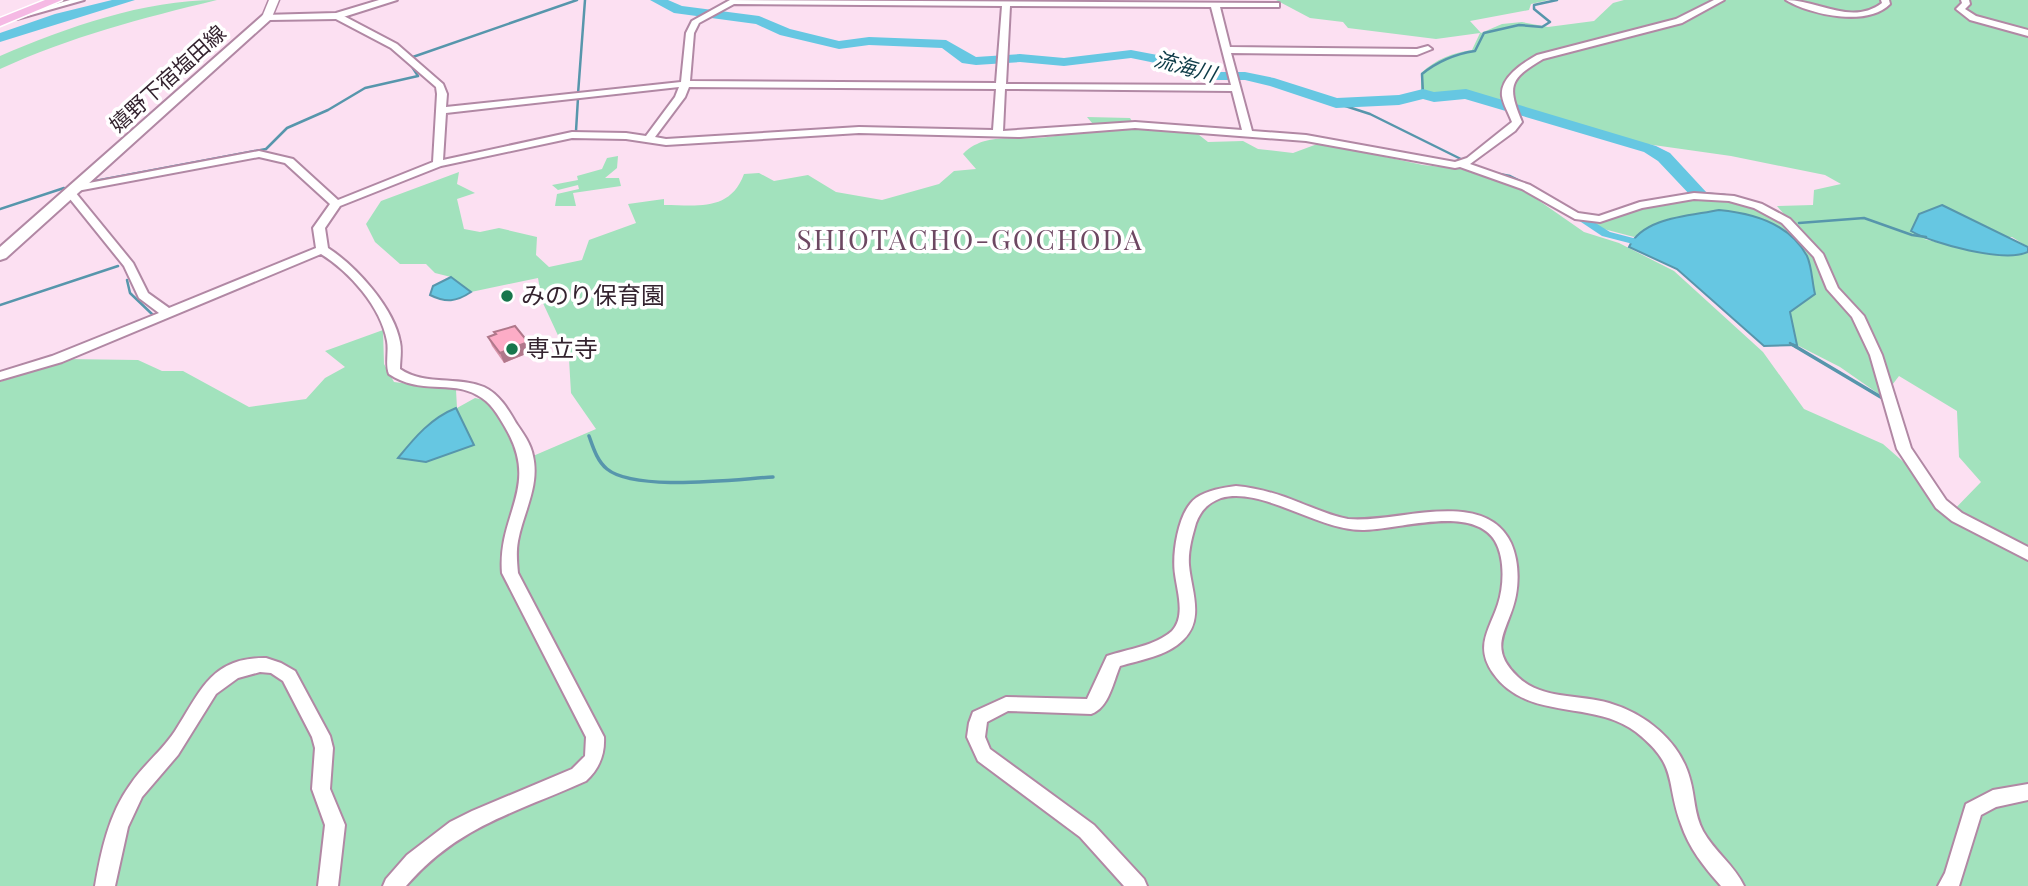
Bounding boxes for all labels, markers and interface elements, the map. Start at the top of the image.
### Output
street label: 嬉野下宿塩田線 [103,18,231,137]
water label: 流海川 [1151,43,1221,87]
district label: SHIOTACHO-GOCHODA [796,220,1144,257]
place label: みのり保育園 [521,278,665,310]
marker: みのり保育園 [499,288,515,304]
place label: 専立寺 [526,331,598,363]
marker: 専立寺 [504,341,520,357]

